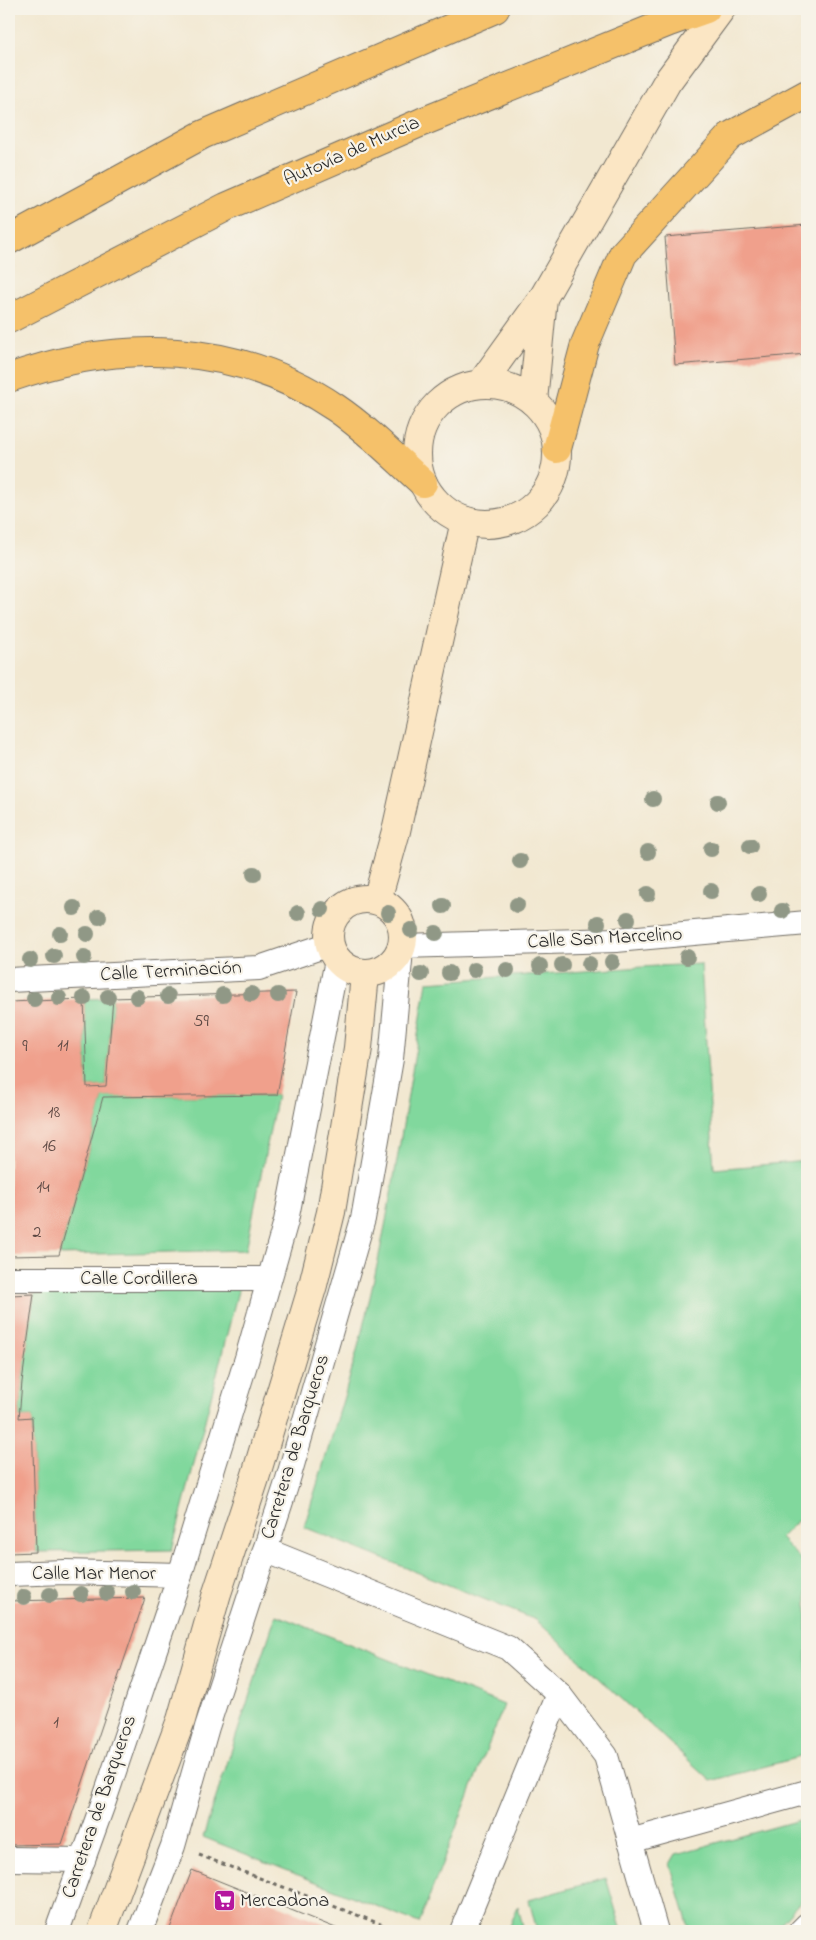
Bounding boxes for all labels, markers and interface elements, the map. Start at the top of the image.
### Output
street label: Autovía de Murcia [279,109,425,195]
street label: Calle San Marcelino [527,920,683,958]
street label: Calle Terminación [100,954,243,990]
house number: 59 [193,1009,209,1035]
house number: 11 [57,1033,69,1059]
house number: 9 [22,1034,28,1060]
house number: 18 [48,1100,60,1126]
house number: 16 [42,1134,56,1160]
house number: 14 [36,1175,50,1201]
house number: 2 [33,1220,42,1246]
street label: Calle Cordillera [80,1265,198,1294]
street label: Carretera de Barqueros [254,1351,338,1543]
street label: Calle Mar Menor [32,1560,157,1589]
house number: 1 [53,1710,59,1736]
street label: Carretera de Barqueros [55,1712,145,1902]
place label: Mercadona [240,1887,329,1916]
supermarket icon: Mercadona [212,1889,236,1913]

